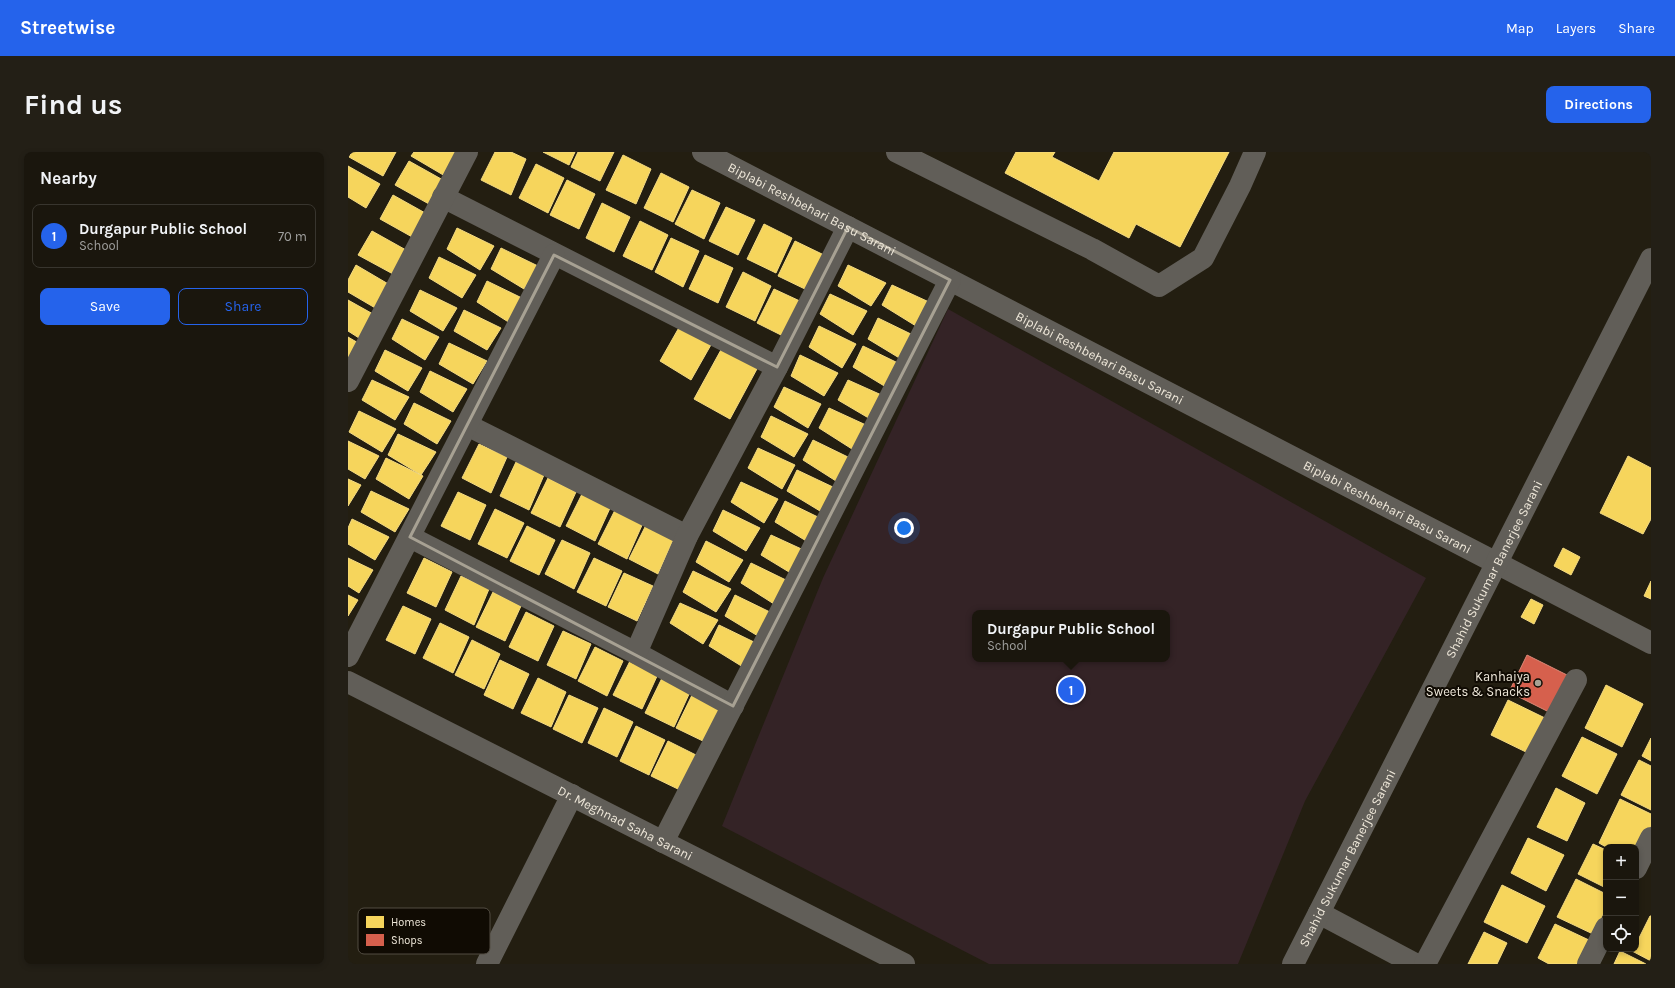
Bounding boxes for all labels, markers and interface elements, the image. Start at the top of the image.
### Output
text: Streetwise [20,17,115,39]
text: Map [1506,20,1534,37]
text: Layers [1556,20,1596,37]
text: Share [1618,20,1655,37]
button: Directions [1546,86,1651,123]
text: Find us [24,88,123,121]
street label: Biplabi Reshbehari Basu Sarani [725,159,899,259]
text: Nearby [40,168,97,188]
text: Durgapur Public School [79,220,247,238]
text: 1 [52,229,56,244]
text: 70 m [278,229,307,244]
text: School [79,238,119,253]
button: Save [40,288,170,325]
button: Share [178,288,308,325]
street label: Biplabi Reshbehari Basu Sarani [1013,308,1186,408]
street label: Biplabi Reshbehari Basu Sarani [1301,457,1474,557]
street label: Shahid Sukumar Banerjee Sarani [1443,478,1545,661]
your location [894,518,914,538]
popup [972,610,1170,662]
text: Durgapur Public School [987,620,1155,638]
text: School [987,638,1027,653]
place label: Kanhaiya Sweets & Snacks [1426,669,1530,699]
pin: 1 [1058,675,1084,705]
marker: Kanhaiya Sweets & Snacks [1533,678,1543,688]
street label: Shahid Sukumar Banerjee Sarani [1296,767,1399,949]
street label: Dr. Meghnad Saha Sarani [555,783,695,864]
map controls [1603,844,1639,952]
button: + [1603,844,1639,880]
button: − [1603,880,1639,916]
legend [358,908,490,954]
text: Homes [391,916,426,929]
button: locate [1603,916,1639,952]
text: Shops [391,934,423,947]

